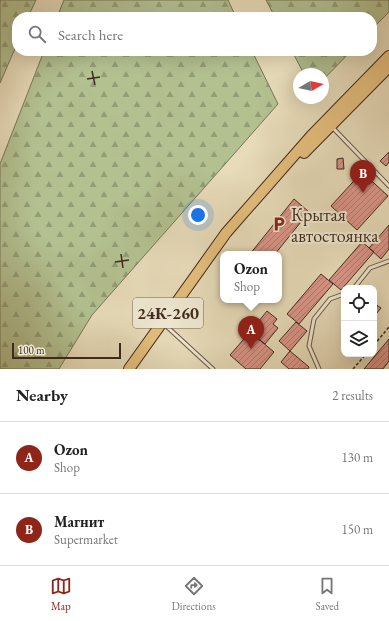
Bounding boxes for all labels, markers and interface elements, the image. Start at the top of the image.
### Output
search box [12,12,377,56]
icon: search [26,23,48,45]
text: Search here [58,25,123,44]
north arrow [293,68,329,104]
pin: B [350,160,376,193]
place label: Крытая автостоянка [291,203,379,247]
your location [188,205,208,225]
parking icon: Крытая автостоянка [270,215,288,233]
popup [220,251,282,303]
text: Ozon [234,259,268,278]
text: Shop [234,278,260,295]
map controls [341,285,377,357]
button: locate [341,285,377,321]
road number: 24К-260 [133,298,203,328]
pin: A [238,316,264,349]
button: layers [341,321,377,357]
scale bar [12,341,121,360]
text: 100 m [18,343,45,357]
text: Nearby [16,384,68,406]
text: 2 results [332,387,373,404]
text: Ozon [54,440,88,459]
text: A [24,449,34,466]
text: 130 m [342,449,373,466]
text: Shop [54,459,80,476]
text: Магнит [54,512,104,531]
text: B [25,521,33,538]
text: 150 m [342,521,373,538]
text: Supermarket [54,531,118,548]
tab: Map [50,575,72,613]
tab: Directions [172,575,216,613]
tab: Saved [316,575,339,613]

